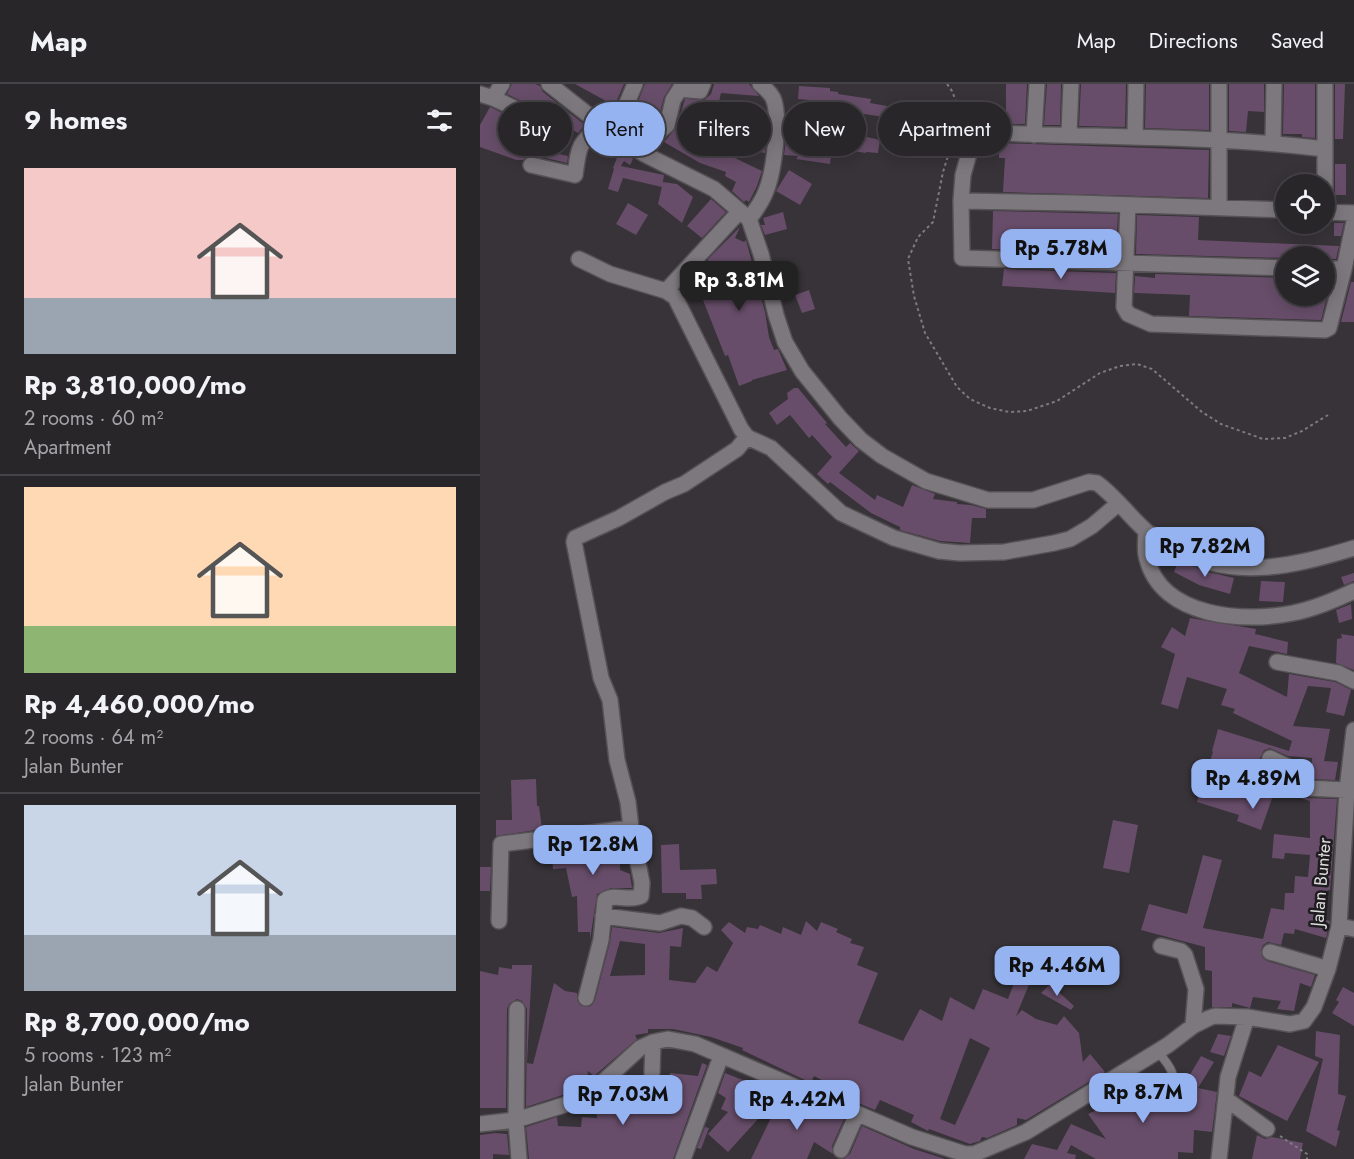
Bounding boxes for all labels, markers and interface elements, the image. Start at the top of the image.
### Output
text: Map [30,21,87,62]
text: Map [1077,26,1116,56]
text: Directions [1149,26,1238,56]
text: Saved [1271,26,1324,56]
text: 9 homes [24,101,127,139]
chip: Buy [498,102,572,156]
chip: Rent [584,102,665,156]
chip: Filters [677,102,771,156]
chip: New [783,102,866,156]
chip: Apartment [878,102,1011,156]
icon: filters [423,104,456,137]
map controls [1275,174,1335,306]
button: locate [1275,174,1335,234]
icon: home [186,207,294,315]
pin: Rp 5.78M [999,229,1123,280]
text: Rp 5.78M [1014,234,1108,263]
button: layers [1275,246,1335,306]
pin: Rp 3.81M [677,261,801,312]
text: Rp 3.81M [694,266,784,295]
text: Rp 3,810,000/mo [24,366,246,404]
text: 2 rooms · 60 m² [24,404,163,433]
text: Apartment [24,433,111,462]
icon: home [186,526,294,634]
pin: Rp 7.82M [1143,527,1267,578]
text: Rp 7.82M [1159,532,1251,561]
text: Rp 4,460,000/mo [24,685,255,723]
text: 2 rooms · 64 m² [24,723,163,752]
text: Jalan Bunter [24,752,123,781]
pin: Rp 4.89M [1191,759,1315,810]
text: Rp 4.89M [1205,764,1301,793]
pin: Rp 12.8M [531,825,655,876]
text: Rp 12.8M [547,830,639,859]
street label: Jalan Bunter [1304,836,1338,930]
icon: home [186,844,294,952]
pin: Rp 4.46M [995,946,1119,997]
text: Rp 4.46M [1009,951,1105,980]
text: Rp 8,700,000/mo [24,1003,250,1041]
text: 5 rooms · 123 m² [24,1041,171,1070]
text: Jalan Bunter [24,1070,123,1099]
pin: Rp 8.7M [1088,1073,1198,1124]
pin: Rp 7.03M [561,1075,685,1126]
text: Rp 8.7M [1103,1078,1183,1107]
text: Rp 7.03M [577,1080,669,1109]
pin: Rp 4.42M [735,1080,859,1131]
text: Rp 4.42M [749,1085,845,1114]

